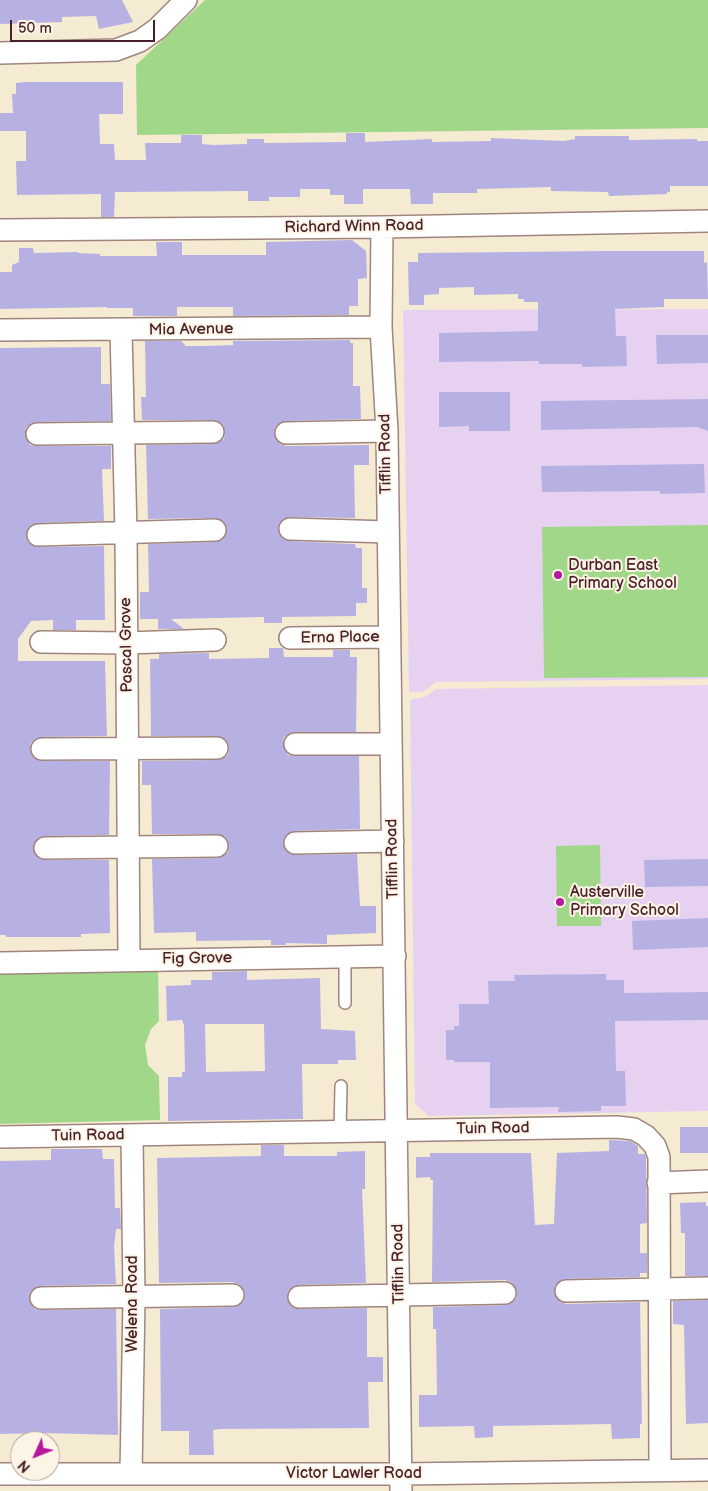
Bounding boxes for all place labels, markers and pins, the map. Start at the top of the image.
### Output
place label: Durban East Primary School [568,556,677,594]
marker: Durban East Primary School [552,569,564,581]
place label: Austerville Primary School [570,883,679,921]
marker: Austerville Primary School [554,896,566,908]

